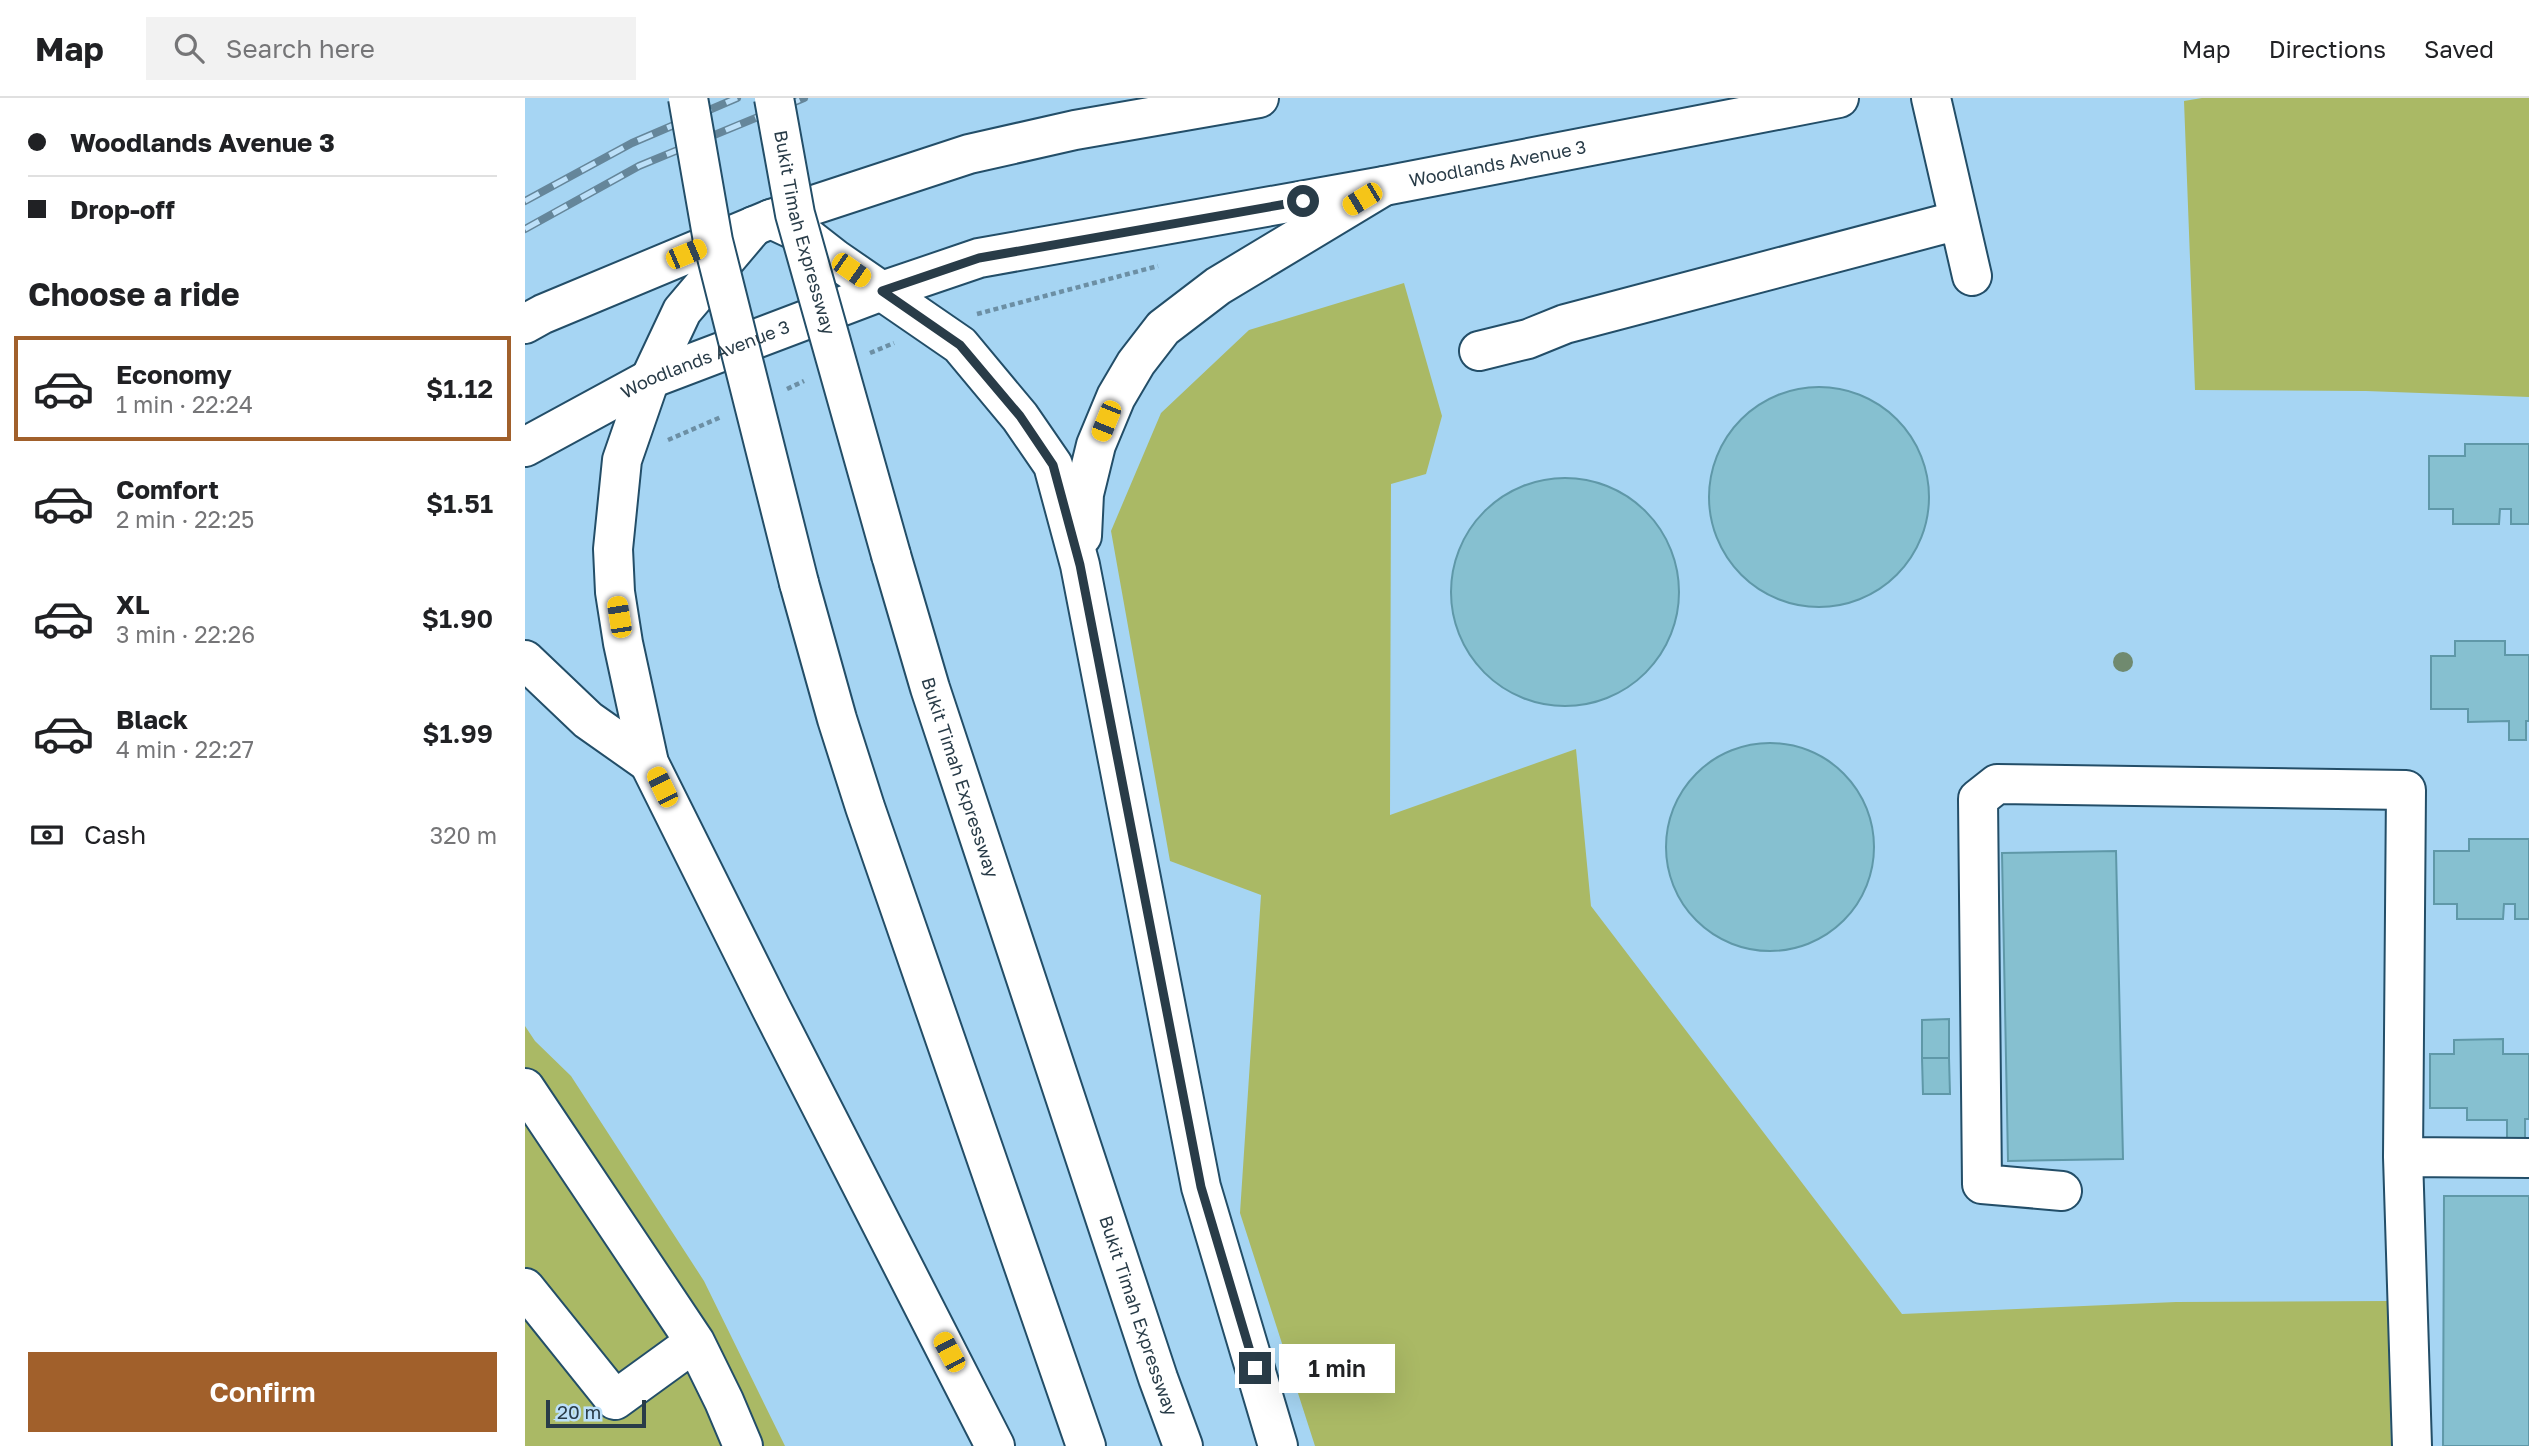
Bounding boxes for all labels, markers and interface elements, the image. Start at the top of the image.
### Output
search box [146,17,636,80]
text: Map [35,29,104,68]
icon: search [170,29,208,67]
text: Search here [226,33,375,64]
text: Map [2182,34,2231,63]
text: Directions [2269,34,2386,63]
text: Saved [2424,34,2494,63]
text: Woodlands Avenue 3 [70,127,335,158]
street label: Bukit Timah Expressway [770,128,840,337]
street label: Woodlands Avenue 3 [1407,135,1588,191]
car [1339,179,1386,219]
route start [1287,185,1319,217]
text: Drop-off [70,194,175,225]
car [663,236,710,272]
car [828,249,875,291]
text: Choose a ride [28,275,240,313]
street label: Woodlands Avenue 3 [617,315,793,403]
icon: car [32,357,95,420]
text: Economy [116,359,232,390]
text: $1.12 [426,373,493,404]
text: 1 min · 22:24 [116,390,253,418]
car [1089,398,1124,444]
icon: car [32,472,95,535]
text: Comfort [116,474,219,505]
text: $1.51 [426,488,493,519]
text: 2 min · 22:25 [116,505,254,533]
icon: car [32,587,95,650]
text: XL [116,589,150,620]
car [606,595,633,639]
text: $1.90 [422,603,493,634]
text: 3 min · 22:26 [116,620,255,648]
street label: Bukit Timah Expressway [917,675,1004,880]
icon: car [32,702,95,765]
text: Black [116,704,188,735]
text: $1.99 [422,718,493,749]
text: 4 min · 22:27 [116,735,254,763]
car [644,764,681,810]
icon: cash [28,816,66,854]
text: Cash [84,819,146,850]
text: 320 m [430,821,497,849]
street label: Bukit Timah Expressway [1095,1213,1183,1419]
car [930,1329,969,1375]
callout: 1 min [1279,1344,1395,1392]
button: Confirm [28,1352,497,1432]
route end [1239,1352,1271,1384]
text: 1 min [1308,1354,1366,1382]
scale bar [546,1397,646,1429]
text: 20 m [557,1400,601,1423]

